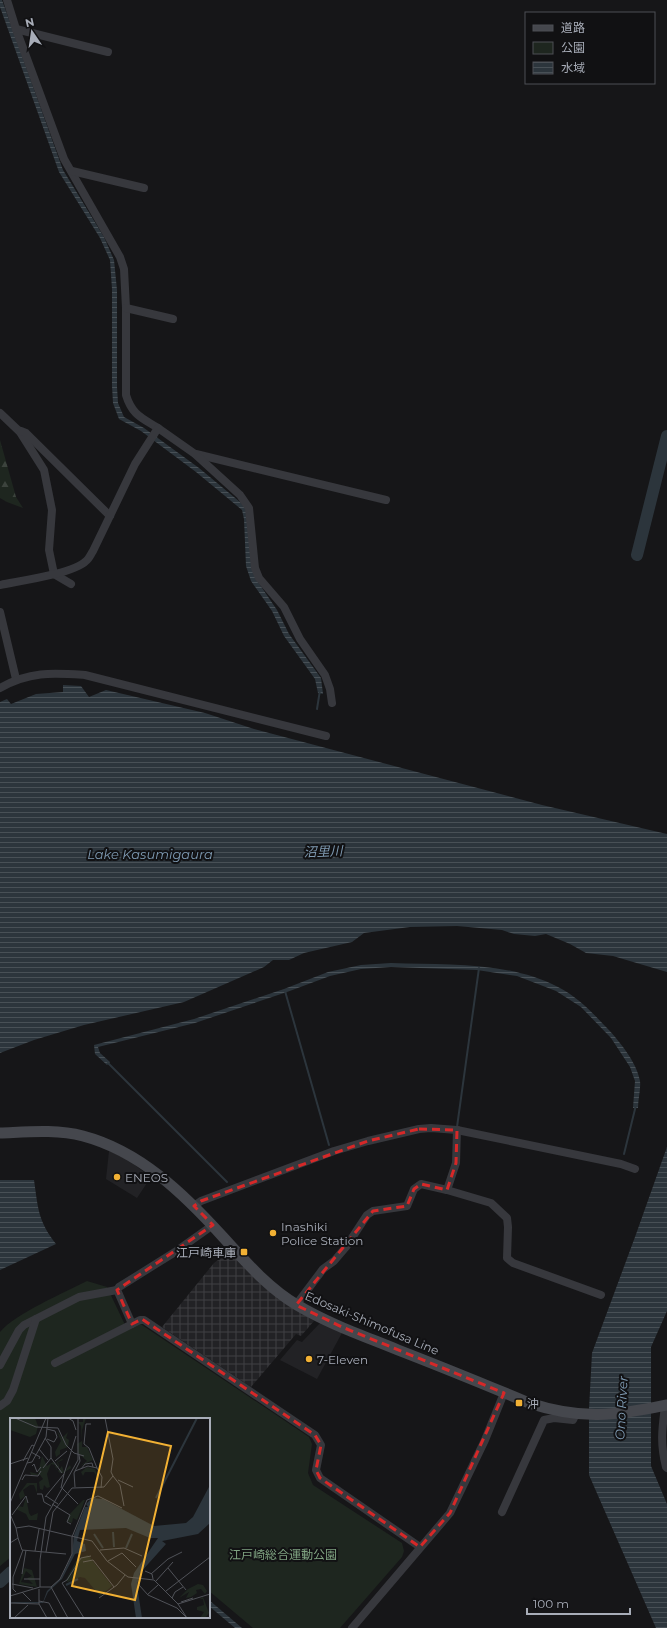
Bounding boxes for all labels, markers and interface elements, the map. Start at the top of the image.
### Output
north arrow [12,12,52,52]
legend [525,12,655,84]
text: N [24,14,36,30]
text: 道路 [561,20,585,35]
text: 公園 [561,40,585,55]
text: 水域 [561,60,585,75]
water label: 沼里川 [303,842,345,860]
water label: Lake Kasumigaura [87,846,213,862]
place label: ENEOS [125,1170,168,1185]
marker: ENEOS [112,1172,122,1182]
place label: Inashiki Police Station [281,1219,363,1248]
marker: Inashiki Police Station [268,1228,278,1238]
place label: 江戸崎車庫 [176,1245,236,1260]
marker: 江戸崎車庫 [239,1247,249,1257]
street label: Edosaki-Shimofusa Line [303,1288,441,1358]
place label: 7-Eleven [317,1352,368,1367]
marker: 7-Eleven [304,1354,314,1364]
water label: Ono River [611,1375,631,1440]
place label: 沖 [527,1396,539,1411]
marker: 沖 [514,1398,524,1408]
inset map [10,1418,210,1618]
park label: 江戸崎総合運動公園 [229,1547,337,1562]
scale bar [527,1590,630,1616]
text: 100 m [533,1596,569,1611]

